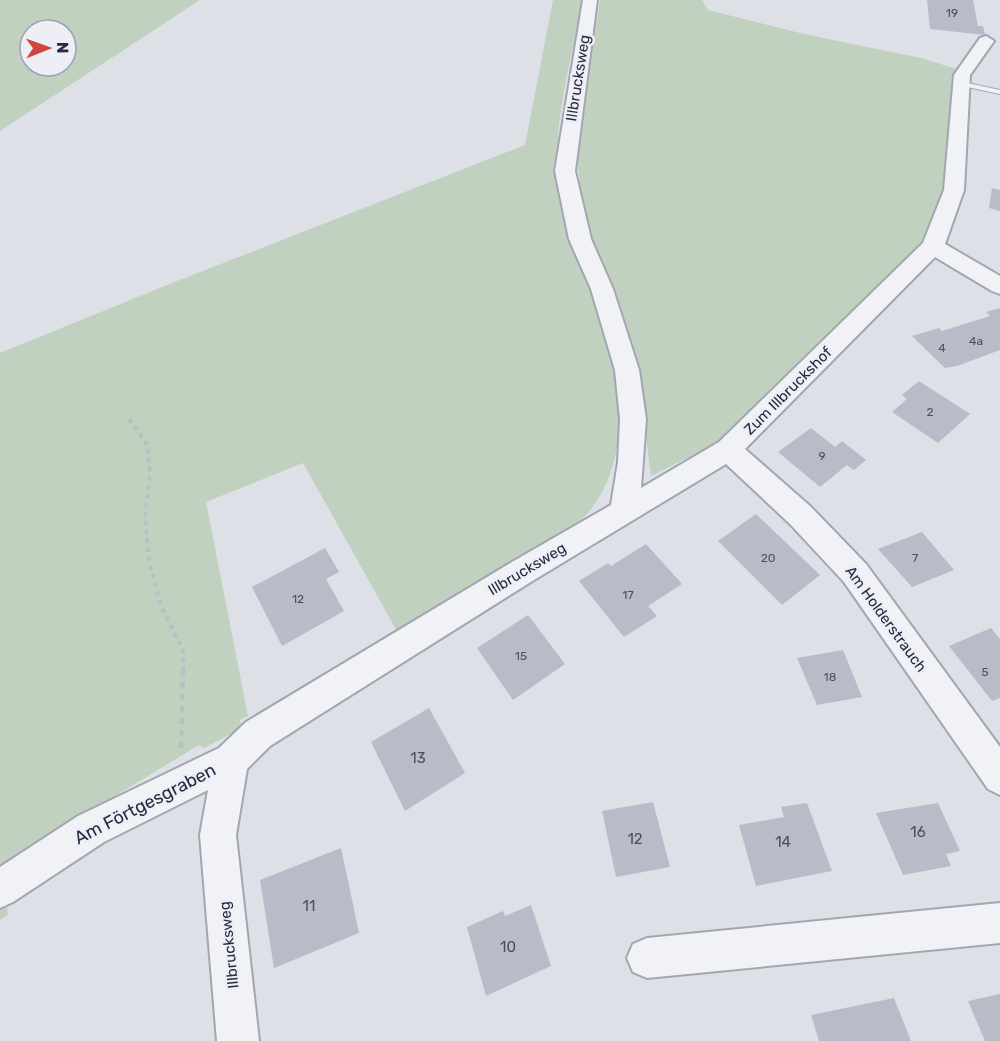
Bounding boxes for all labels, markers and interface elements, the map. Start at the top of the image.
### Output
house number: 19 [946,6,958,20]
north arrow [18,18,78,78]
street label: Illbrucksweg [562,33,594,123]
text: N [53,42,72,54]
house number: 4a [969,334,983,348]
house number: 4 [938,341,946,355]
street label: Zum Illbruckshof [740,343,836,439]
house number: 2 [926,405,934,419]
house number: 9 [818,449,826,463]
street label: Illbrucksweg [485,539,569,599]
house number: 20 [761,551,775,565]
house number: 7 [912,551,918,565]
street label: Am Holderstrauch [841,562,931,676]
house number: 17 [622,588,634,602]
house number: 12 [292,592,304,606]
house number: 15 [515,649,527,663]
house number: 5 [981,665,989,679]
house number: 18 [824,670,836,684]
house number: 13 [410,749,426,767]
street label: Am Förtgesgraben [70,759,220,849]
house number: 16 [910,823,926,841]
house number: 12 [627,830,643,848]
house number: 14 [775,833,791,851]
house number: 11 [303,897,315,915]
street label: Illbrucksweg [215,901,243,989]
house number: 10 [500,938,516,956]

